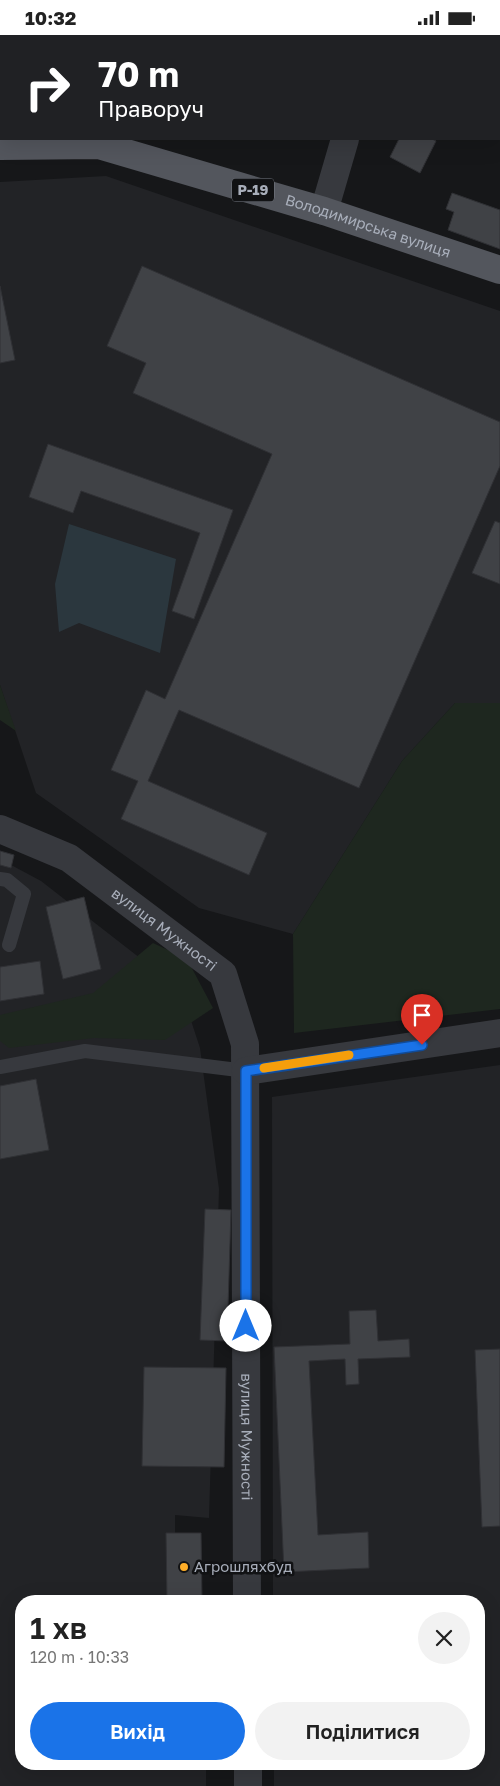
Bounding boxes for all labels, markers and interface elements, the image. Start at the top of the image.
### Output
text: 10:32 [25,6,76,29]
text: 70 m [98,53,179,95]
icon: right [15,55,80,120]
text: Праворуч [98,95,204,122]
road number: Р-19 [232,179,274,201]
street label: Володимирська вулиця [283,190,453,261]
street label: вулиця Мужності [109,883,221,974]
pin [401,994,443,1045]
icon: arrive [408,1001,436,1029]
position arrow [219,1299,271,1351]
street label: вулиця Мужності [238,1373,257,1501]
place label: Агрошляхбуд [194,1557,292,1575]
marker: Агрошляхбуд [178,1561,190,1573]
text: 1 хв [30,1610,87,1646]
button: close [418,1612,470,1664]
text: 120 m · 10:33 [30,1647,129,1667]
button: Вихід [30,1702,245,1760]
button: Поділитися [255,1702,470,1760]

